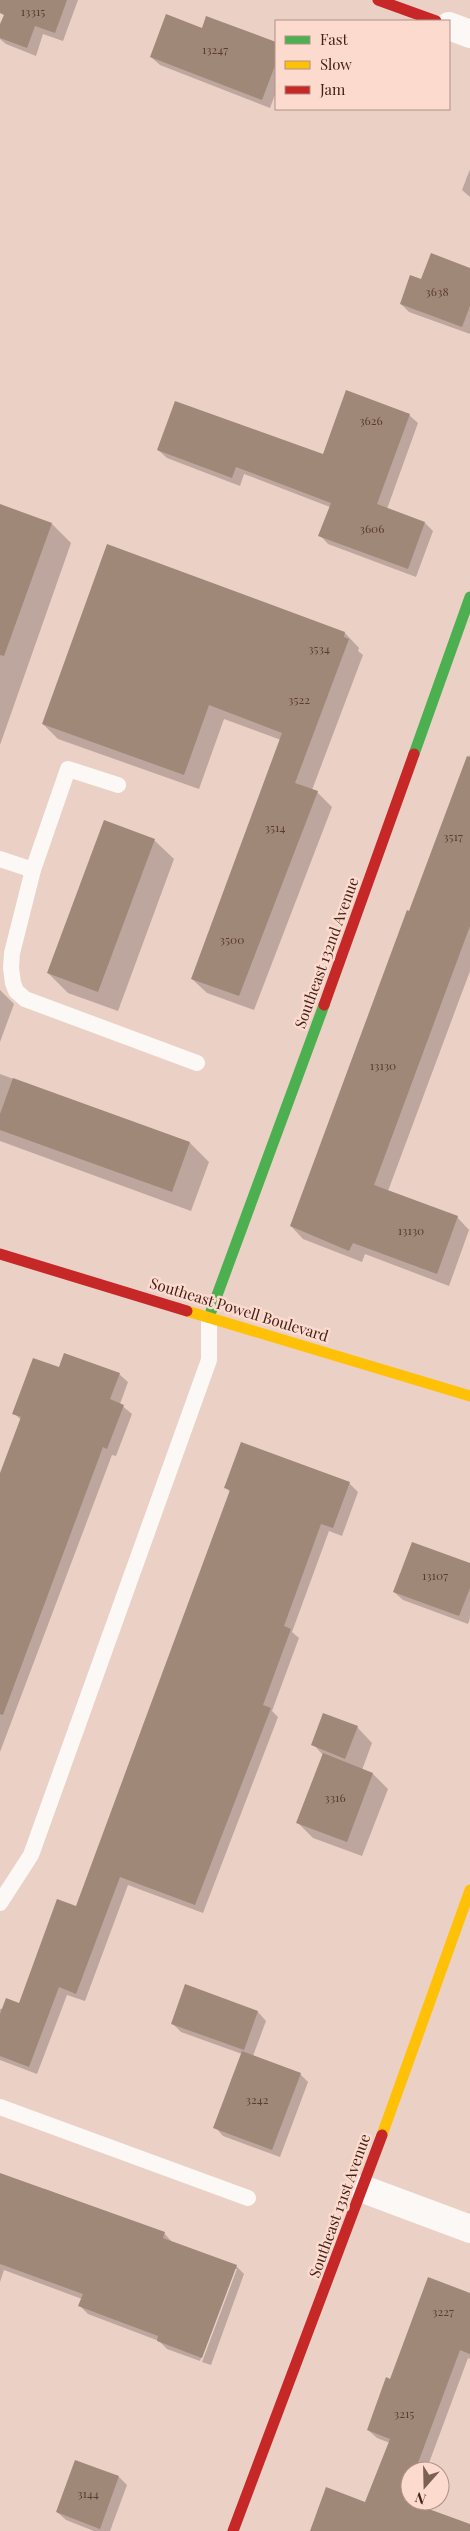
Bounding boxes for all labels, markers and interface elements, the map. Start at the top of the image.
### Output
house number: 13315 [21,3,45,19]
legend [275,20,450,110]
text: Fast [320,29,349,49]
house number: 13247 [202,41,228,57]
text: Slow [320,54,352,74]
text: Jam [319,79,346,99]
house number: 3638 [425,283,449,299]
house number: 3626 [359,412,383,428]
house number: 3606 [359,520,385,536]
house number: 3534 [308,640,330,656]
house number: 3522 [288,691,310,707]
house number: 3514 [265,819,285,835]
house number: 3517 [443,828,463,844]
street label: Southeast 132nd Avenue [289,874,363,1031]
house number: 3500 [220,931,244,947]
house number: 13130 [370,1057,396,1073]
house number: 13130 [398,1222,424,1238]
street label: Southeast Powell Boulevard [148,1272,331,1346]
house number: 13107 [422,1567,448,1583]
house number: 3316 [324,1789,346,1805]
house number: 3242 [246,2091,269,2107]
street label: Southeast 131st Avenue [304,2131,374,2280]
house number: 3227 [432,2303,454,2319]
house number: 3215 [394,2405,414,2421]
north arrow [400,2461,450,2511]
house number: 3144 [77,2485,99,2501]
text: N [412,2488,428,2509]

